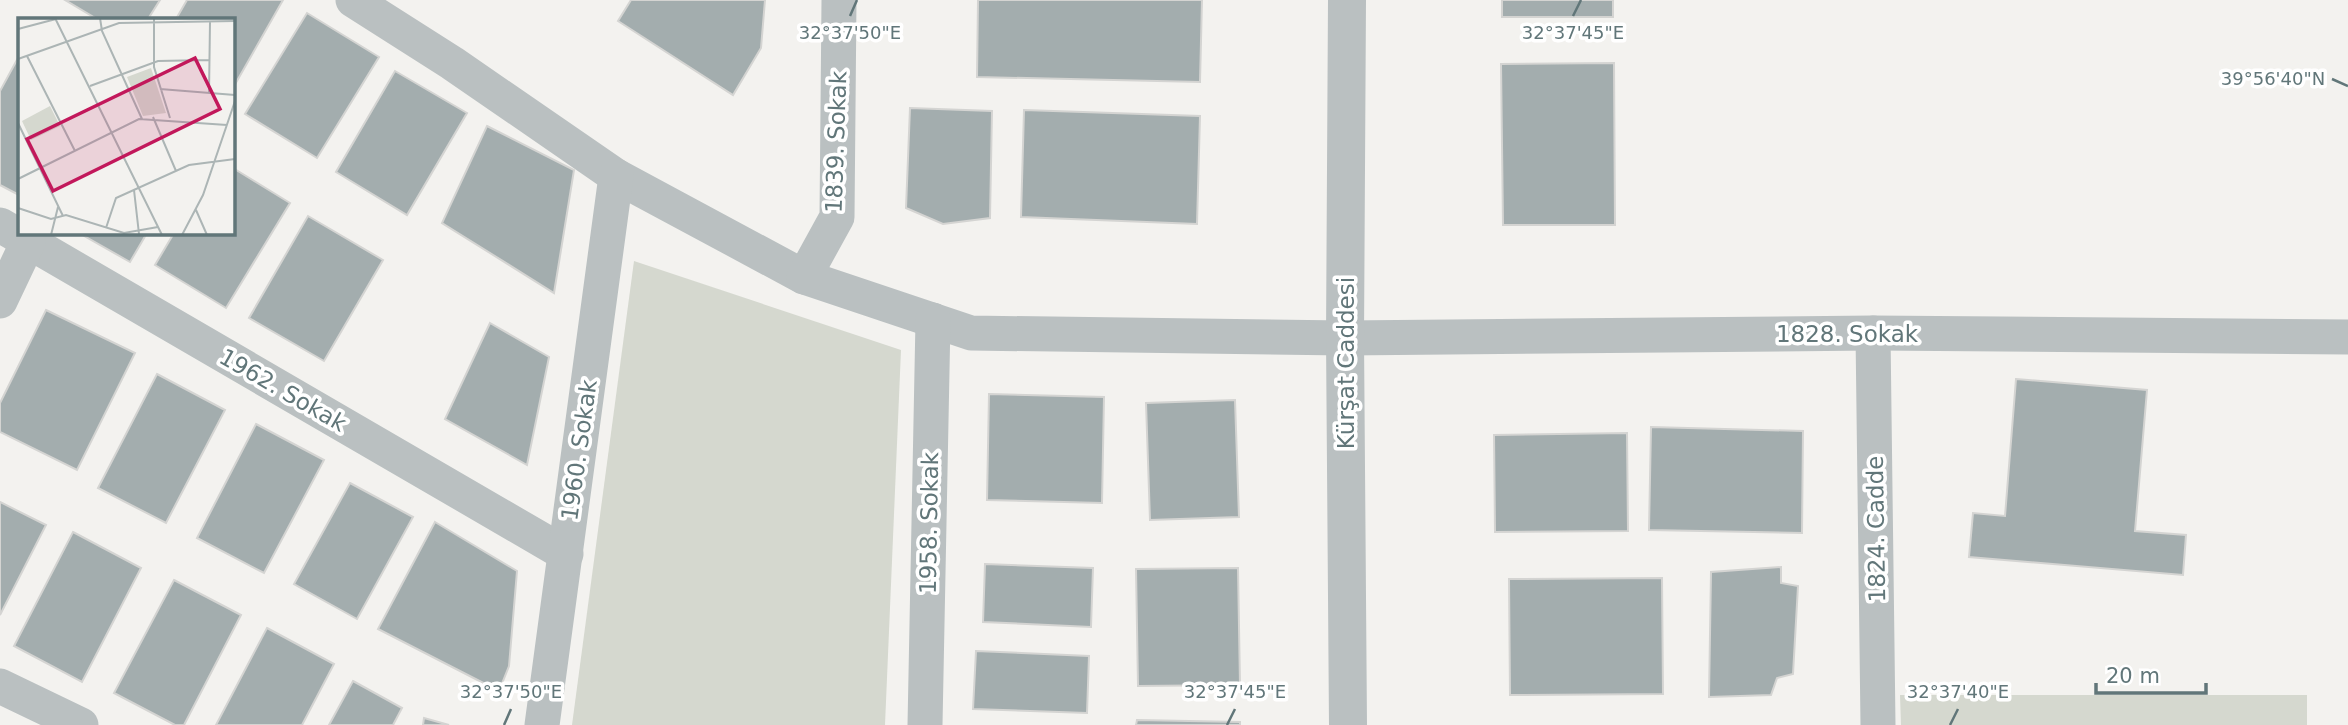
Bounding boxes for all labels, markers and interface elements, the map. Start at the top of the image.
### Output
inset map [18,18,234,234]
text: 32°37'50"E [799,22,901,43]
text: 32°37'45"E [1522,22,1624,43]
text: 39°56'40"N [2221,68,2325,89]
street label: 1839. Sokak [821,70,851,213]
street label: Kürşat Caddesi [1333,277,1359,449]
street label: 1828. Sokak [1776,321,1919,347]
street label: 1962. Sokak [215,343,352,437]
street label: 1960. Sokak [556,377,602,522]
street label: 1958. Sokak [915,451,943,594]
street label: 1824. Cadde [1862,455,1890,603]
scale bar [2096,652,2206,696]
text: 20 m [2106,664,2160,688]
text: 32°37'50"E [460,681,562,702]
text: 32°37'45"E [1184,681,1286,702]
text: 32°37'40"E [1907,681,2009,702]

